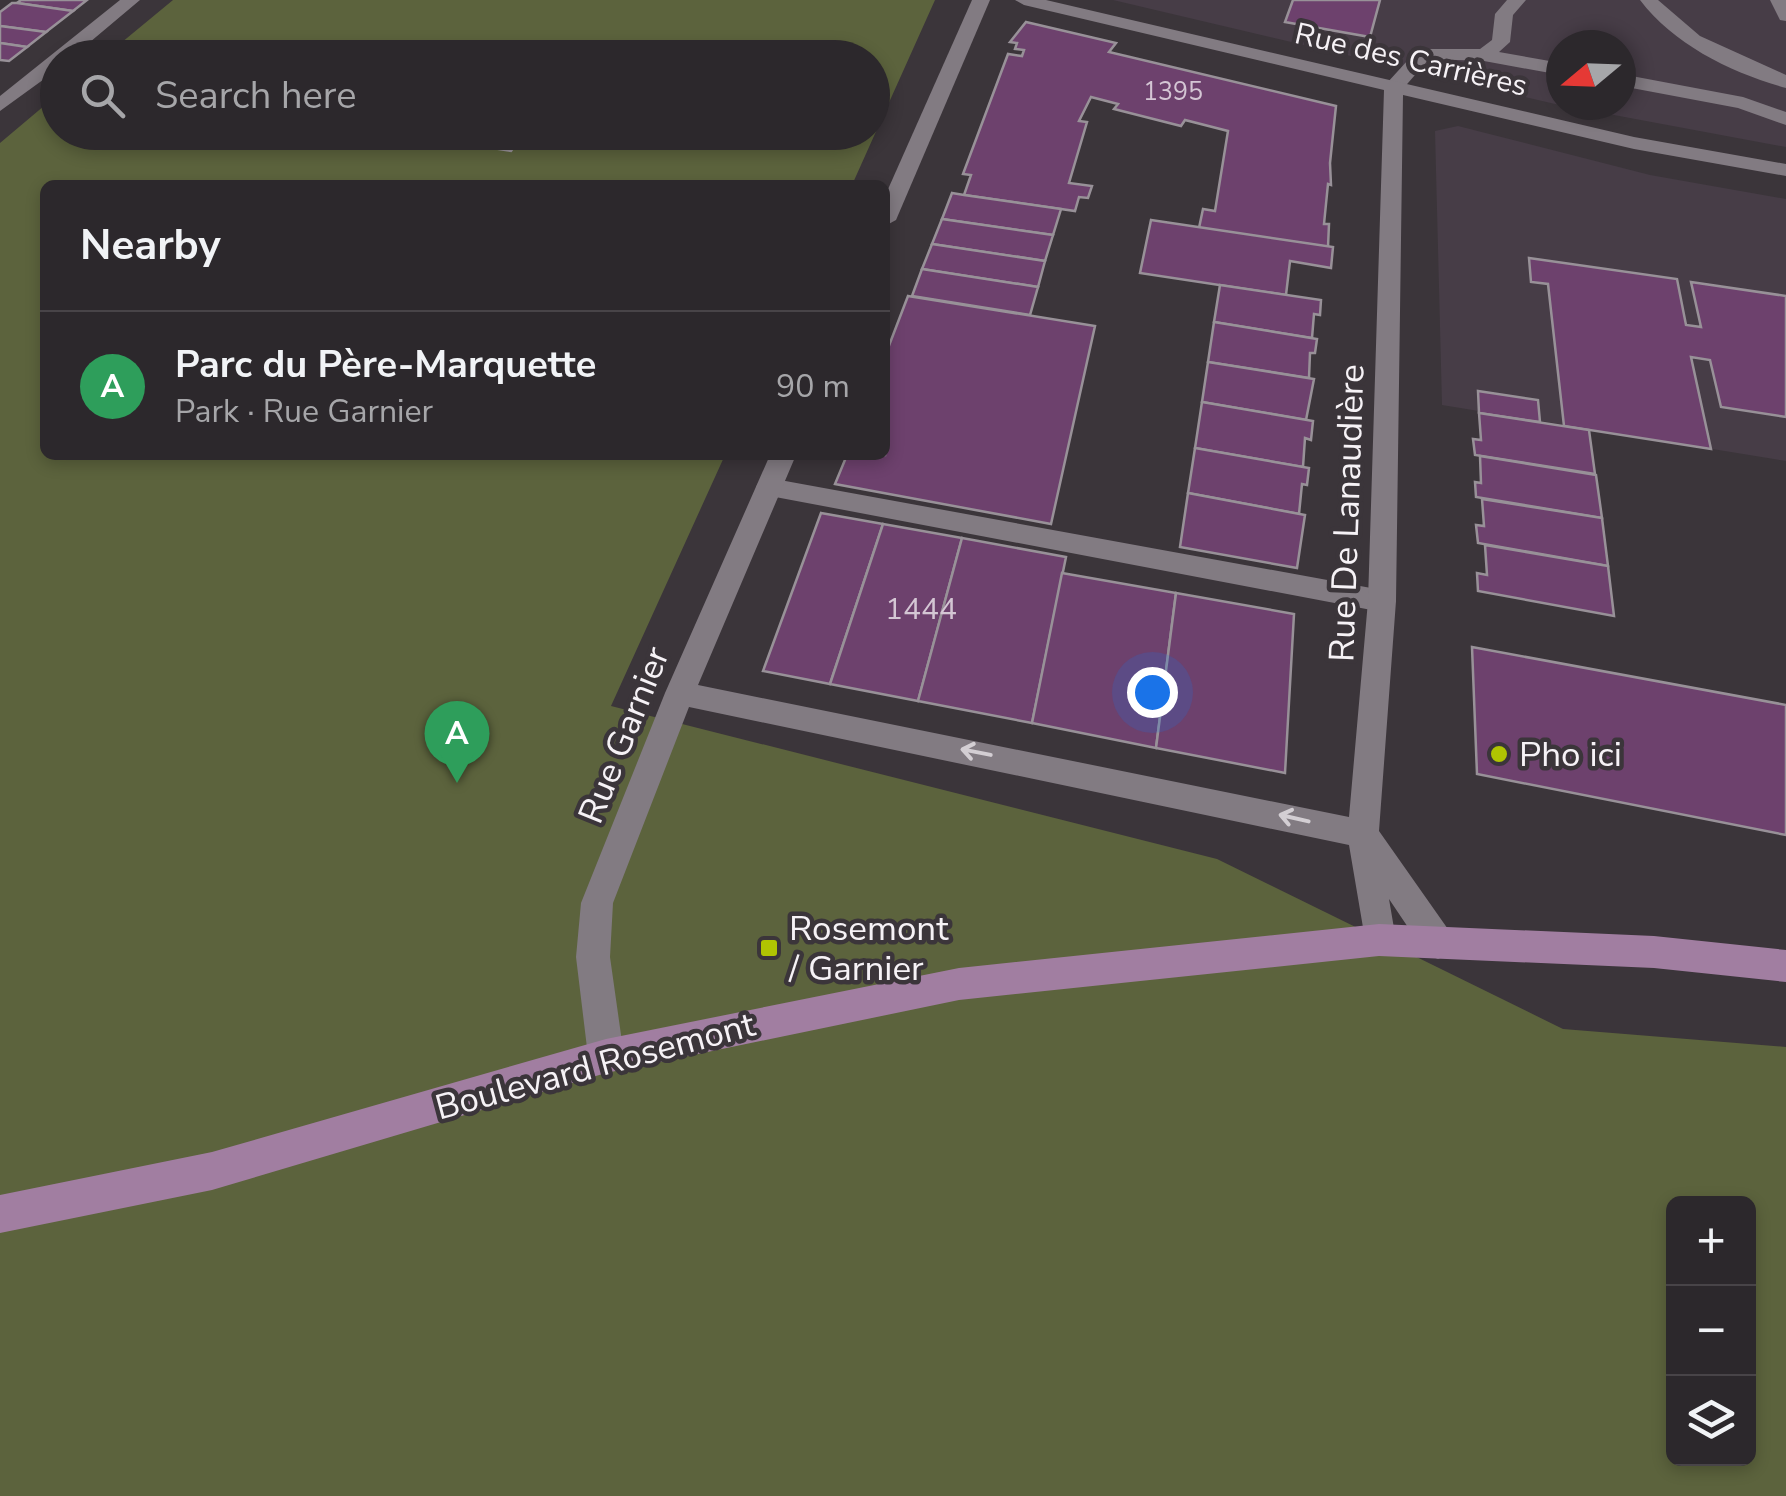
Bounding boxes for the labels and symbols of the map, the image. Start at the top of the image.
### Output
street label: Rue des Carrières [1291,13,1531,107]
north arrow [1546,30,1636,120]
house number: 1395 [1143,75,1203,109]
street label: Rue De Lanaudière [1318,363,1376,663]
house number: 1444 [885,589,957,630]
street label: Rue Garnier [567,639,681,830]
your location [1127,667,1178,718]
pin: A [424,700,490,783]
place label: Pho ici [1519,731,1622,778]
one-way arrow [961,742,993,761]
marker: Pho ici [1488,743,1510,765]
one-way arrow [1279,808,1311,826]
place label: Rosemont / Garnier [788,905,949,992]
marker: Rosemont / Garnier [758,937,780,959]
street label: Boulevard Rosemont [430,1001,761,1131]

